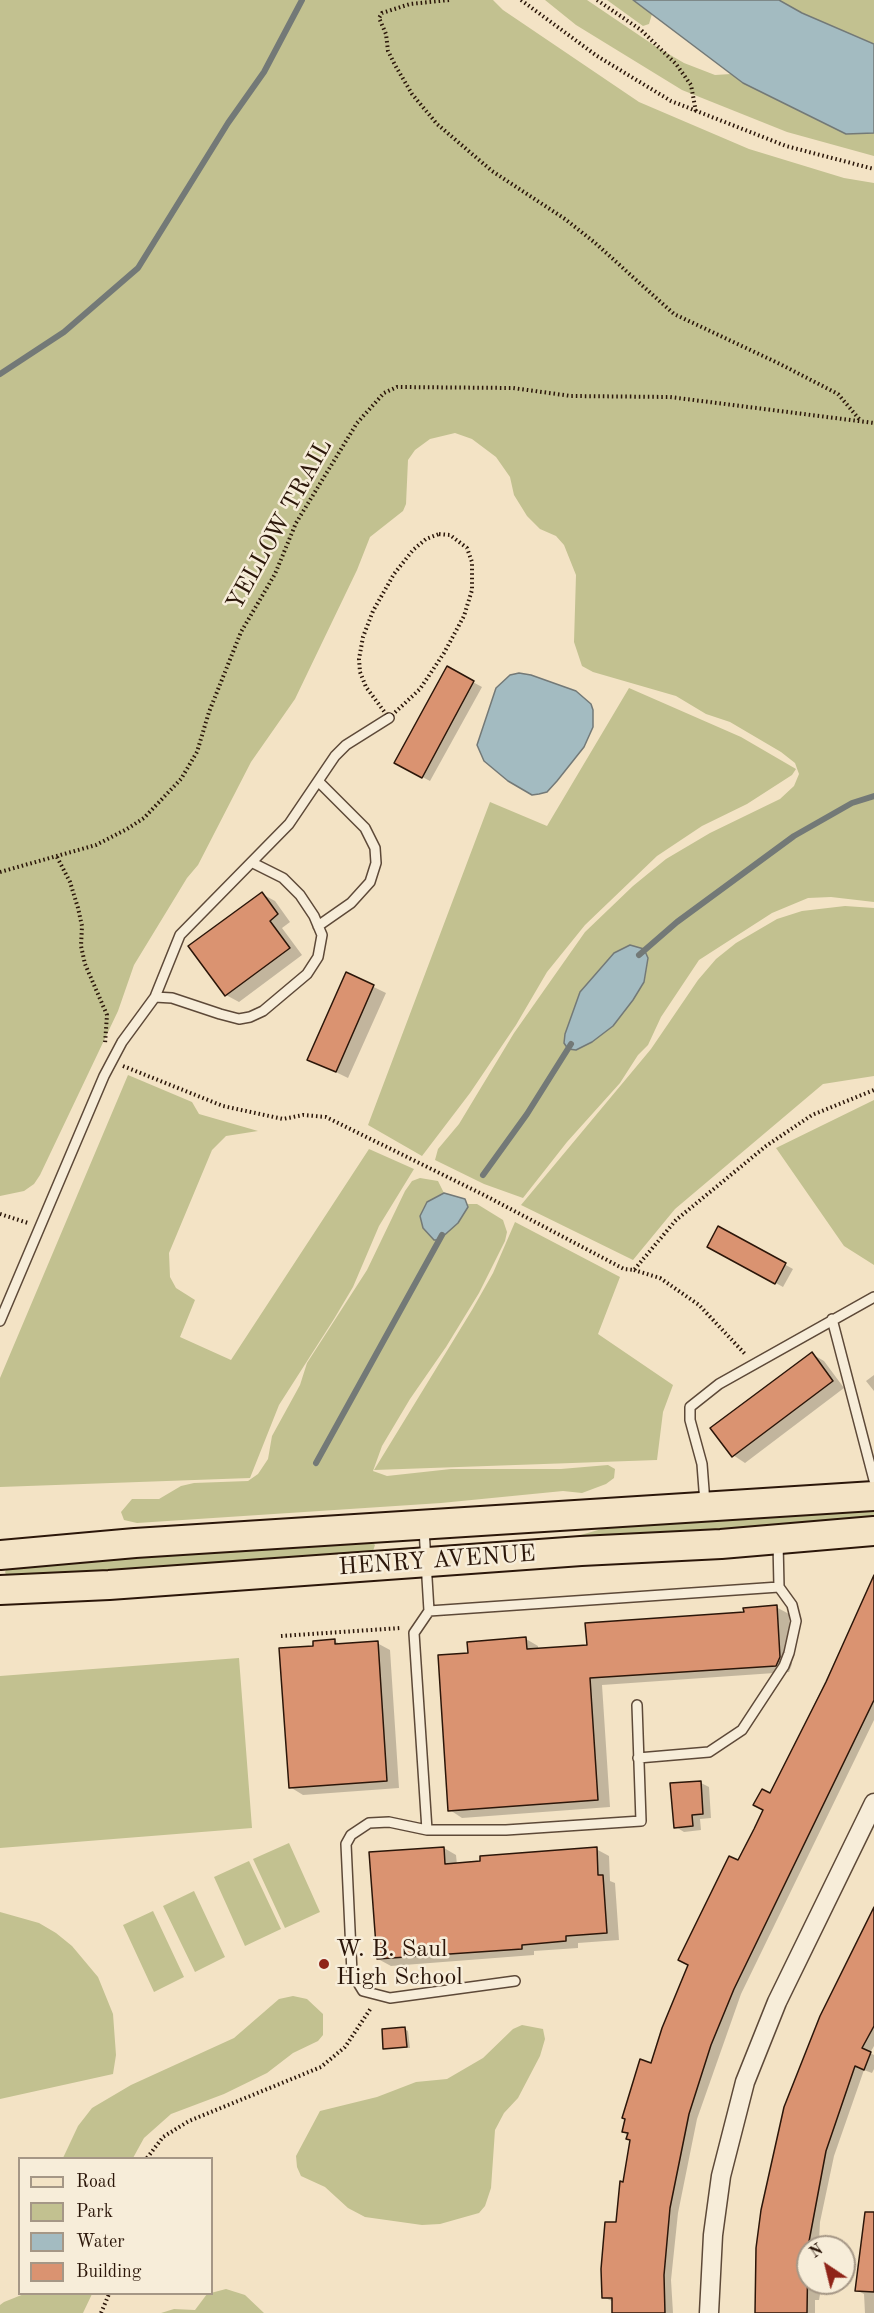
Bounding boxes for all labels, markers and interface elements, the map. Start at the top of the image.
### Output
street label: YELLOW TRAIL [221,434,339,616]
street label: HENRY AVENUE [337,1540,537,1582]
place label: W. B. Saul High School [336,1936,463,1992]
marker: W. B. Saul High School [317,1957,331,1971]
legend [18,2157,213,2295]
text: Road [76,2173,116,2191]
text: Park [76,2203,113,2221]
text: Water [76,2233,125,2251]
north arrow [796,2235,856,2295]
text: N [807,2242,826,2262]
text: Building [76,2263,141,2281]

